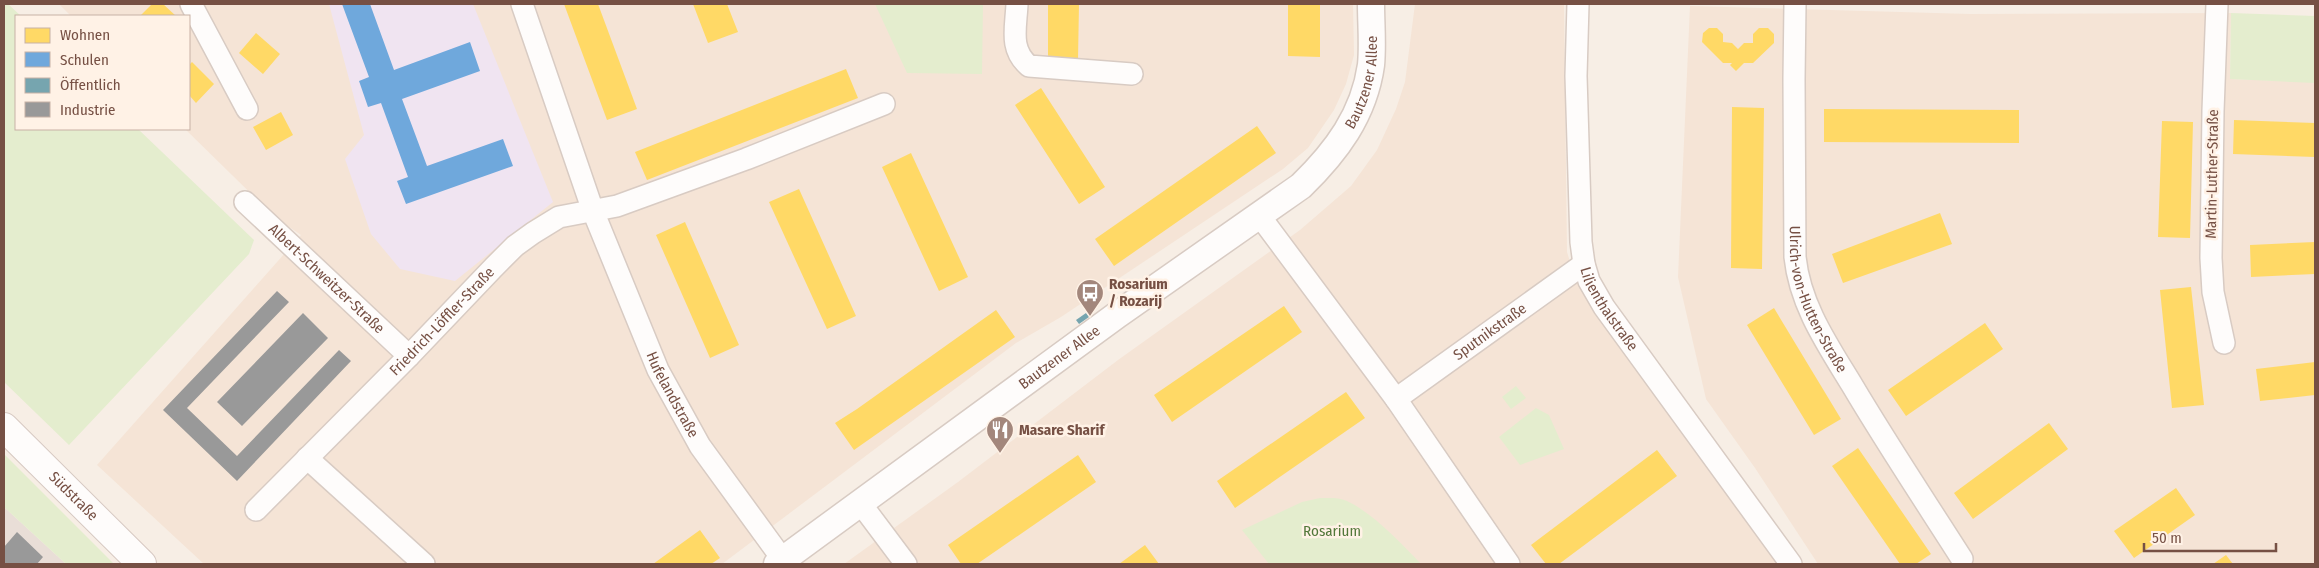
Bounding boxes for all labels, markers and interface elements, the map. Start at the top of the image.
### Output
legend [15,15,190,130]
text: Wohnen [60,26,110,44]
street label: Bautzener Allee [1341,35,1381,132]
text: Schulen [60,51,109,69]
text: Öffentlich [60,76,121,94]
text: Industrie [60,101,115,119]
street label: Martin-Luther-Straße [2202,109,2222,239]
street label: Albert-Schweitzer-Straße [265,220,388,337]
street label: Ulrich-von-Hutten-Straße [1786,226,1851,376]
street label: Friedrich-Löffler-Straße [386,263,498,379]
street label: Lilienthalstraße [1576,265,1642,354]
place label: Rosarium / Rozarij [1109,275,1168,310]
bus stop icon: Rosarium / Rozarij [1075,278,1105,317]
street label: Sputnikstraße [1450,299,1530,364]
street label: Bautzener Allee [1015,321,1104,393]
street label: Hufelandstraße [642,349,703,441]
restaurant icon: Masare Sharif [985,415,1015,454]
place label: Masare Sharif [1019,421,1105,439]
street label: Südstraße [45,468,102,524]
scale bar [2144,520,2276,552]
park label: Rosarium [1303,522,1361,540]
text: 50 m [2152,529,2182,547]

